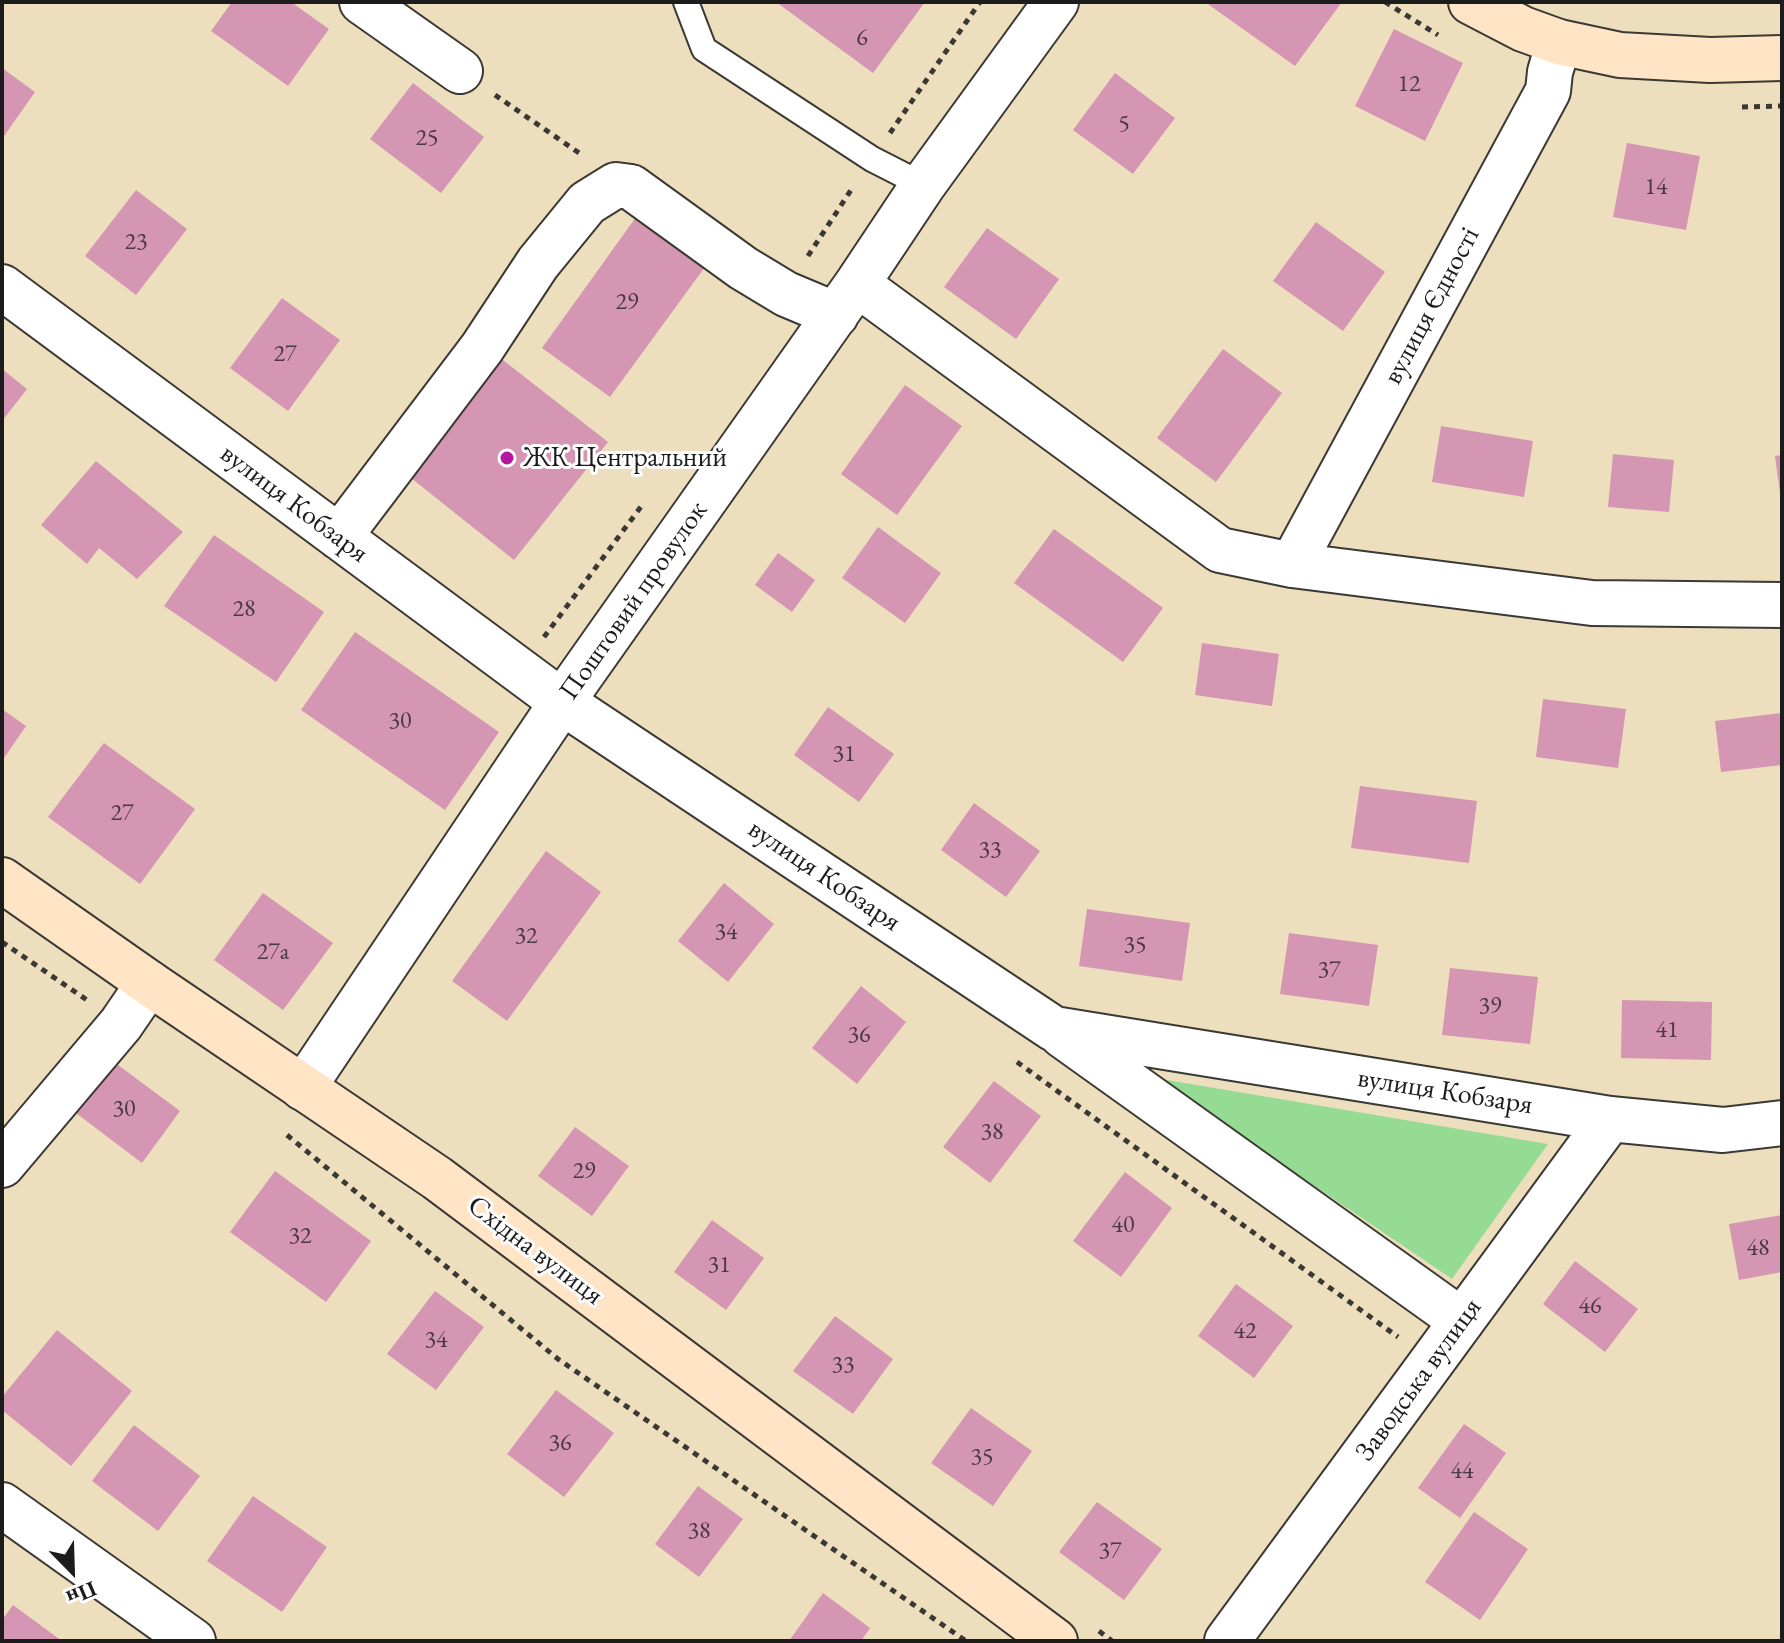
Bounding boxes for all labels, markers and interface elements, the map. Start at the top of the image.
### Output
house number: 6 [856,24,868,52]
house number: 12 [1397,70,1421,98]
house number: 5 [1118,110,1130,138]
house number: 25 [415,124,439,152]
house number: 14 [1644,173,1668,201]
street label: вулиця Єдності [1377,222,1487,390]
house number: 23 [124,228,148,256]
house number: 29 [615,288,639,316]
house number: 27 [273,340,297,368]
street label: вулиця Кобзаря [213,437,375,571]
place label: ЖК Центральний [523,441,727,475]
marker: ЖК Центральний [498,449,516,467]
street label: Поштовий провулок [553,495,715,707]
house number: 28 [232,595,256,623]
house number: 30 [388,707,412,735]
house number: 31 [832,740,856,768]
house number: 27 [110,799,134,827]
street label: вулиця Кобзаря [741,813,907,939]
house number: 33 [978,836,1002,864]
house number: 34 [714,918,738,946]
house number: 32 [514,922,538,950]
house number: 35 [1123,931,1147,959]
house number: 27а [257,938,289,966]
house number: 37 [1317,956,1341,984]
house number: 39 [1478,992,1502,1020]
house number: 41 [1655,1016,1679,1044]
house number: 36 [847,1021,871,1049]
street label: вулиця Кобзаря [1355,1062,1535,1122]
house number: 30 [112,1095,136,1123]
house number: 38 [980,1118,1004,1146]
house number: 29 [572,1157,596,1185]
street label: Східна вулиця [461,1189,609,1313]
house number: 40 [1111,1211,1135,1239]
house number: 32 [288,1222,312,1250]
house number: 48 [1746,1234,1770,1262]
house number: 31 [707,1251,731,1279]
street label: Заводська вулиця [1349,1292,1489,1468]
house number: 46 [1578,1292,1602,1320]
house number: 42 [1233,1317,1257,1345]
house number: 34 [424,1326,448,1354]
house number: 33 [831,1351,855,1379]
house number: 36 [548,1429,572,1457]
house number: 35 [970,1443,994,1471]
house number: 44 [1450,1457,1474,1485]
house number: 38 [687,1517,711,1545]
north arrow [32,1531,112,1611]
house number: 37 [1098,1537,1122,1565]
text: Пн [62,1574,101,1613]

